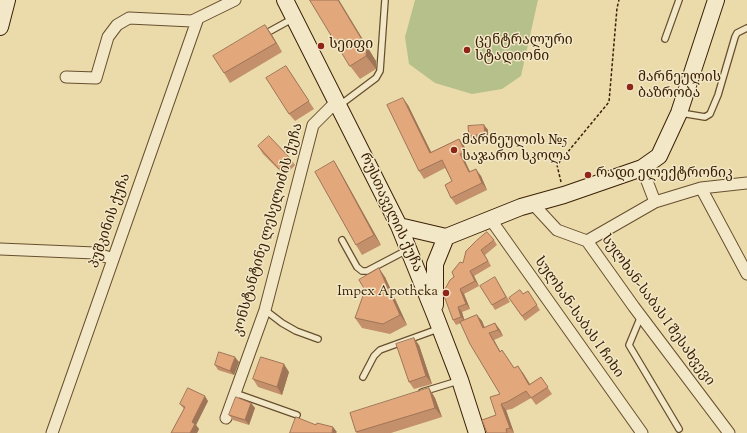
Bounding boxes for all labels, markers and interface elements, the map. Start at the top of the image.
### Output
place label: ცენტრალური სტადიონი [475,34,573,66]
place label: სეიფი [329,38,373,54]
marker: სეიფი [316,41,326,51]
marker: ცენტრალური სტადიონი [462,45,472,55]
place label: მარნეულის ბაზრობა [638,71,721,104]
marker: მარნეულის ბაზრობა [625,82,635,92]
street label: კონსტანტინე ლესელიძის ქუჩა [230,121,308,339]
place label: მარნეულის №5 საჯარო სკოლა [462,134,570,166]
marker: მარნეულის №5 საჯარო სკოლა [449,145,459,155]
street label: რუსთაველის ქუჩა [355,151,425,275]
place label: რადი ელექტრონიკ [596,167,733,183]
marker: რადი ელექტრონიკ [583,170,593,180]
street label: პუშკინის ქუჩა [87,171,135,271]
street label: სულხან-საბას I შესახვევი [597,232,717,390]
street label: სულხან-საბას I ჩიხი [530,254,626,382]
place label: Impex Apotheka [337,285,438,301]
marker: Impex Apotheka [441,288,451,298]

